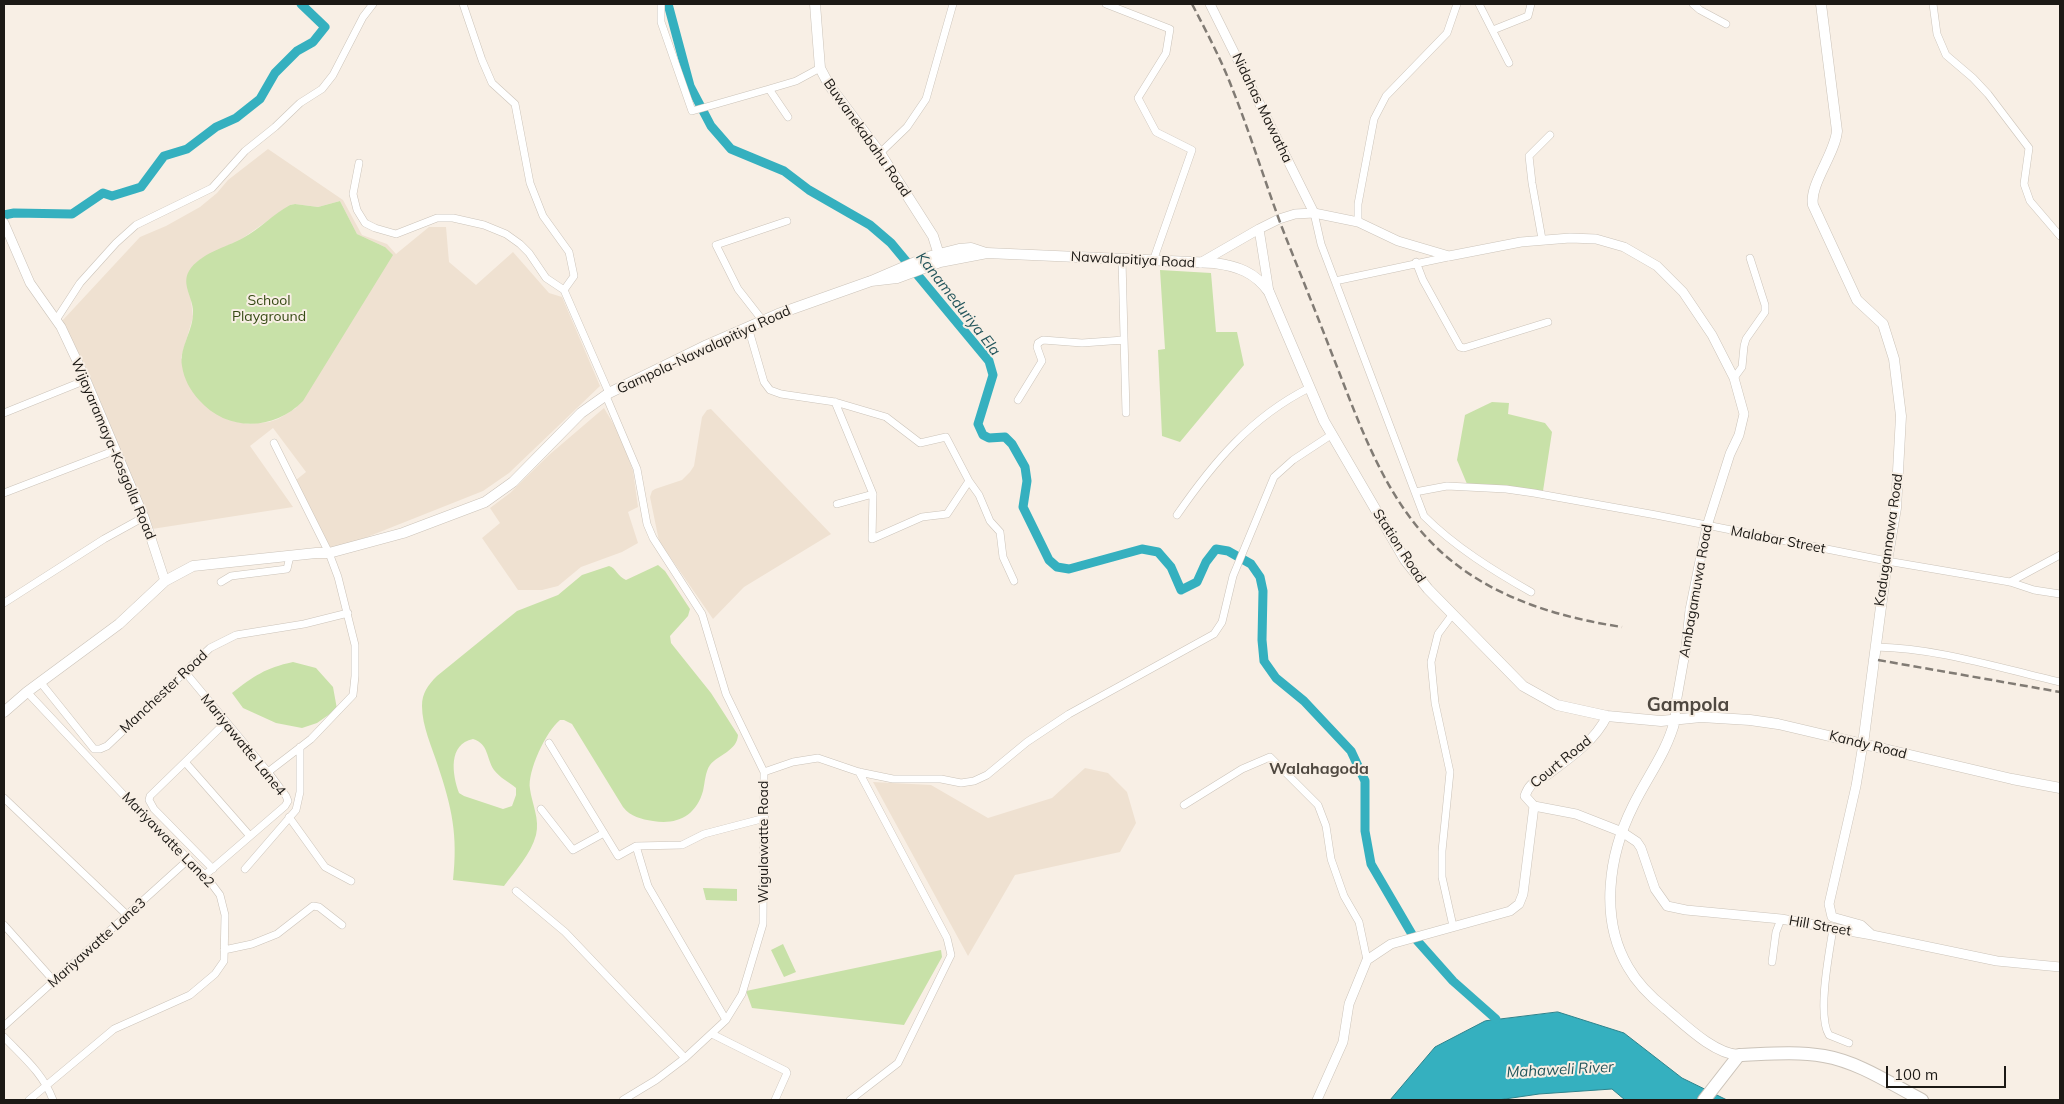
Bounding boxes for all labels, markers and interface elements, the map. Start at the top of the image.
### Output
street label: Nidahas Mawatha [1228,50,1296,166]
street label: Buwanekabahu Road [820,76,914,200]
street label: Nawalapitiya Road [1070,248,1196,272]
water label: Kanameduriya Ela [912,249,1004,359]
park label: School Playground [232,293,306,326]
street label: Gampola-Nawalapitiya Road [615,302,793,398]
street label: Wijayaramaya-Kosgolla Road [67,356,159,542]
street label: Kadugannawa Road [1871,473,1907,607]
street label: Station Road [1369,506,1429,586]
street label: Ambagamuwa Road [1676,523,1716,659]
street label: Malabar Street [1729,523,1827,557]
street label: Manchester Road [117,647,211,737]
street label: Mariyawatte Lane4 [197,691,289,799]
district label: Gampola [1647,694,1729,716]
street label: Kandy Road [1828,727,1908,763]
street label: Court Road [1527,732,1595,792]
district label: Walahagoda [1269,759,1369,779]
street label: Wigulawatte Road [756,781,772,903]
street label: Mariyawatte Lane2 [118,789,218,891]
street label: Mariyawatte Lane3 [45,895,149,991]
street label: Hill Street [1787,912,1853,940]
scale bar [1889,1056,2009,1088]
water label: Mahaweli River [1506,1058,1614,1082]
text: 100 m [1894,1065,1938,1084]

